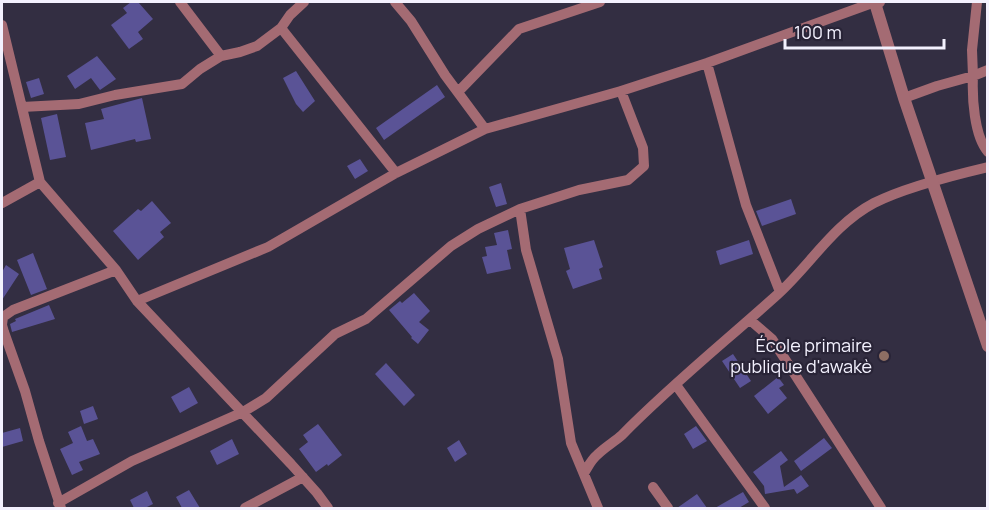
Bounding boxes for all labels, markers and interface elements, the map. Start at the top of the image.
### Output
scale bar [785,12,944,50]
text: 100 m [794,20,842,44]
place label: École primaire publique d'awakè [730,333,872,378]
marker: École primaire publique d'awakè [877,349,891,363]

